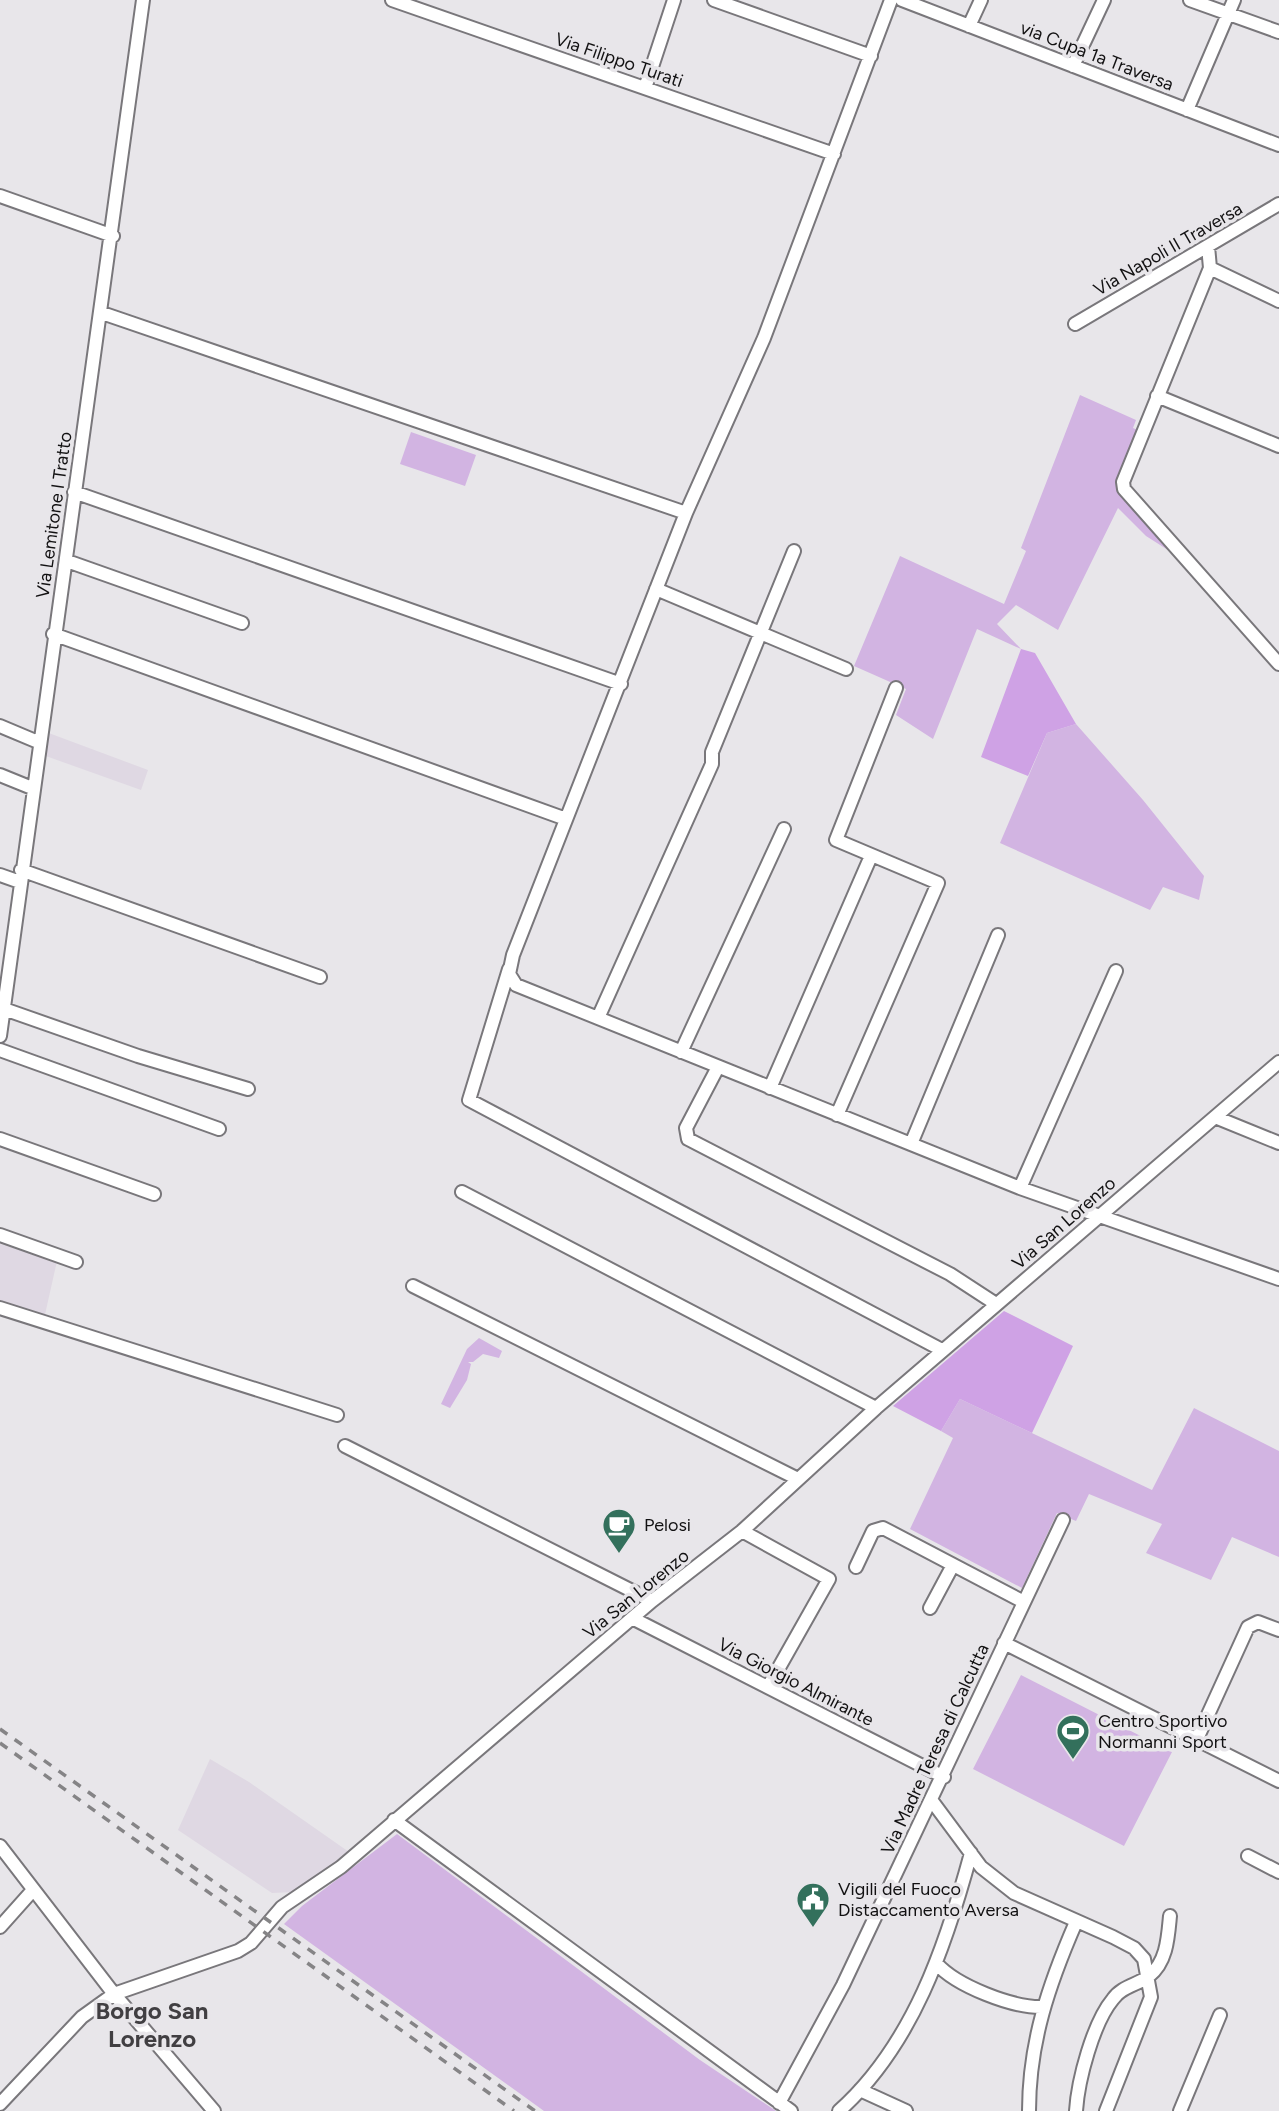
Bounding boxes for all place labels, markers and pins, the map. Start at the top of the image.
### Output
cafe icon: Pelosi [600,1506,638,1555]
place label: Pelosi [644,1514,691,1536]
place label: Centro Sportivo Normanni Sport [1098,1710,1227,1753]
sports icon: Centro Sportivo Normanni Sport [1054,1712,1092,1761]
place label: Vigili del Fuoco Distaccamento Aversa [838,1878,1019,1921]
public building icon: Vigili del Fuoco Distaccamento Aversa [794,1880,832,1929]

